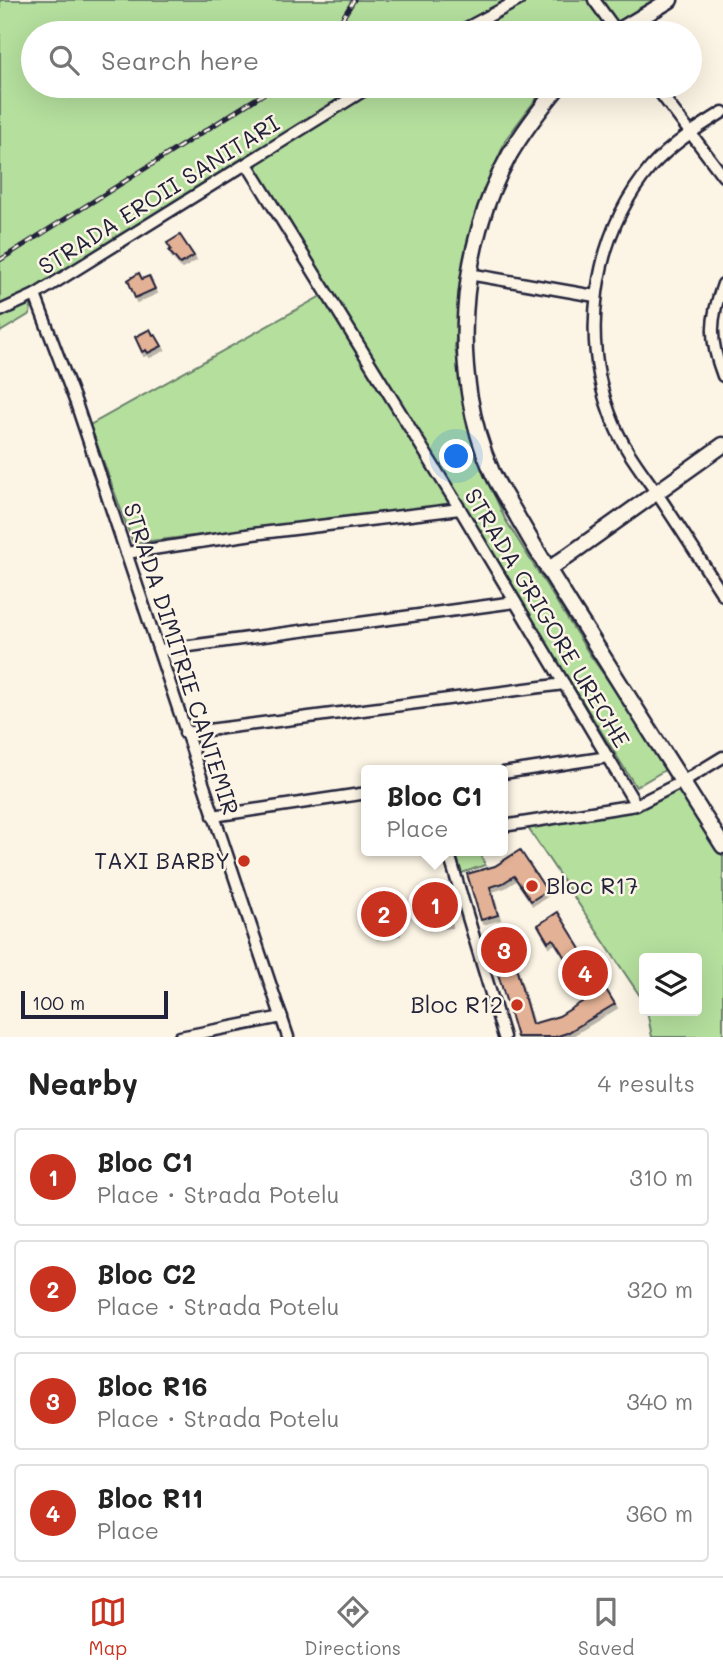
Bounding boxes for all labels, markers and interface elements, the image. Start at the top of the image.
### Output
search box [21,21,702,98]
icon: search [45,41,83,79]
text: Search here [101,43,259,77]
street label: STRADA EROII SANITARI [32,108,285,281]
your location [439,439,473,473]
street label: STRADA GRIGORE URECHE [458,482,637,753]
street label: STRADA DIMITRIE CANTEMIR [117,499,247,819]
popup [361,765,508,856]
text: Bloc C1 [386,779,483,813]
text: Place [386,813,448,843]
place label: TAXI BARBY [94,845,230,875]
marker: TAXI BARBY [236,853,252,869]
place label: Bloc R17 [546,870,638,900]
marker: Bloc R17 [524,878,540,894]
pin: 1 [412,879,458,931]
pin: 2 [361,888,407,940]
pin: 3 [481,924,527,976]
pin: 4 [562,947,608,999]
map controls [639,953,702,1016]
button: layers [639,953,702,1016]
scale bar [21,988,168,1020]
place label: Bloc R12 [411,989,503,1019]
text: 100 m [32,990,85,1015]
marker: Bloc R12 [509,997,525,1013]
text: Nearby [28,1063,138,1103]
text: 4 results [598,1068,695,1098]
text: Bloc C1 [97,1145,193,1179]
text: 1 [48,1162,58,1192]
text: 310 m [629,1162,693,1192]
text: Place · Strada Potelu [97,1179,339,1209]
text: Bloc C2 [97,1257,196,1291]
text: 2 [47,1274,59,1304]
text: 320 m [627,1274,693,1304]
text: Place · Strada Potelu [97,1291,339,1321]
text: Bloc R16 [97,1369,207,1403]
text: 3 [46,1386,60,1416]
text: 340 m [626,1386,693,1416]
text: Place · Strada Potelu [97,1403,339,1433]
text: Bloc R11 [97,1481,203,1515]
text: 4 [46,1498,60,1528]
text: 360 m [626,1498,693,1528]
text: Place [97,1515,159,1545]
tab: Map [89,1593,127,1660]
tab: Directions [304,1593,401,1660]
tab: Saved [578,1593,634,1660]

